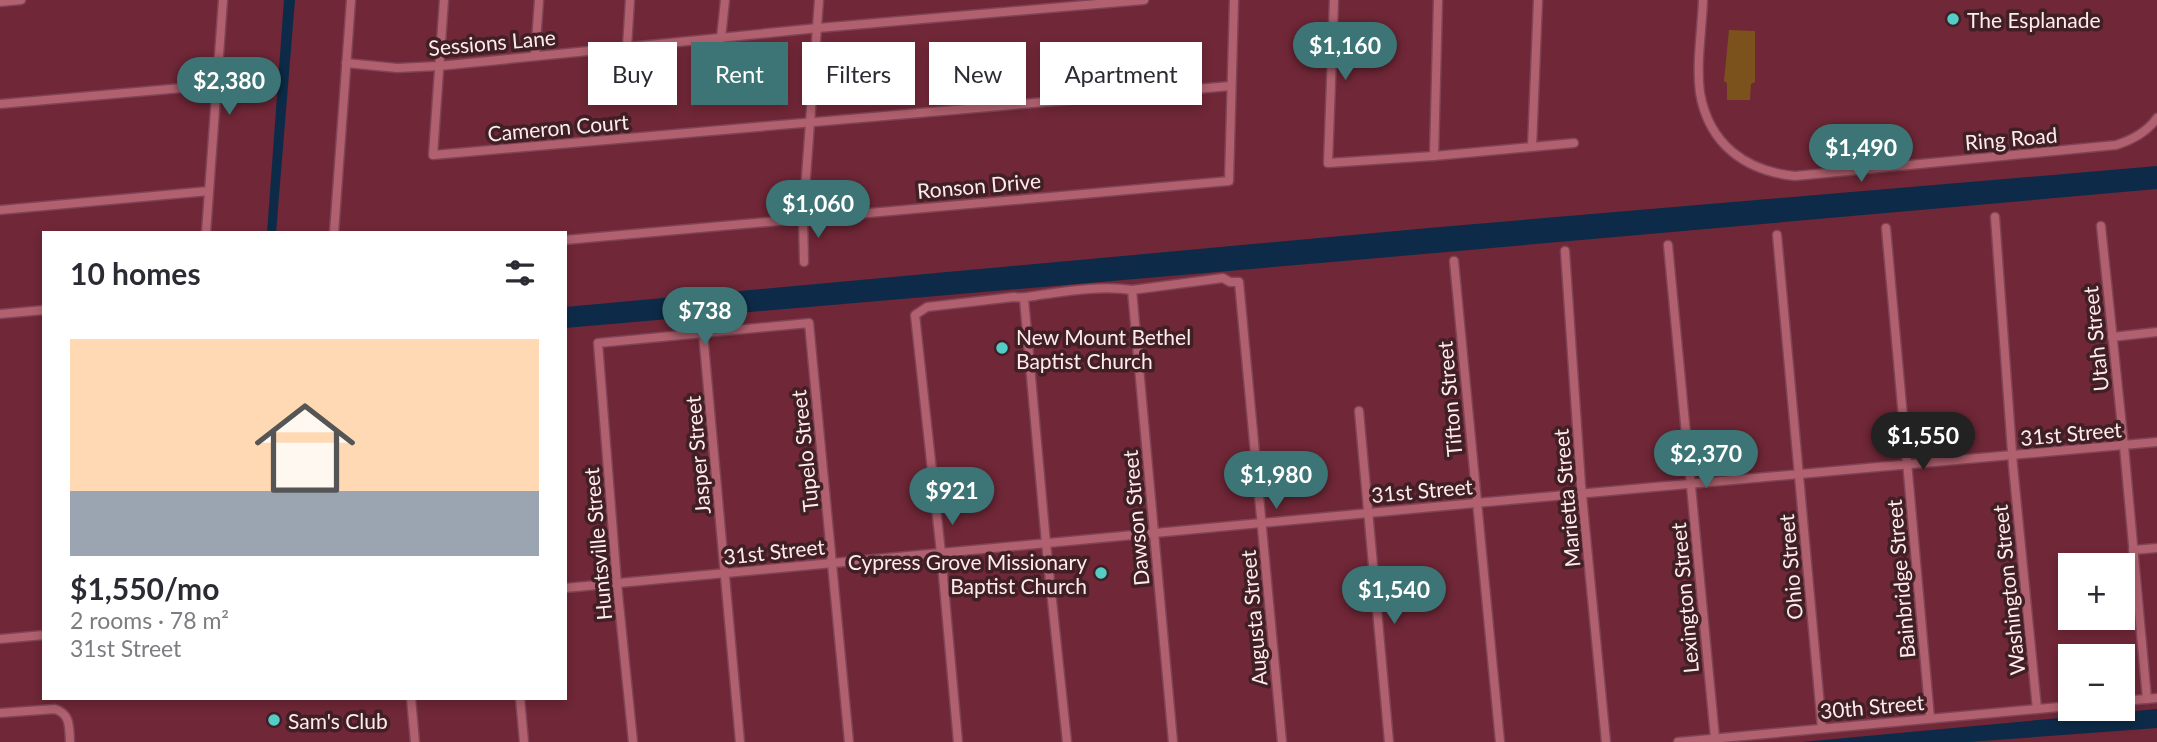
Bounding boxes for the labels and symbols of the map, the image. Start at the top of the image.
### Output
place label: The Esplanade [1967,7,2101,32]
marker: The Esplanade [1945,11,1961,27]
pin: $1,160 [1288,22,1402,82]
street label: Sessions Lane [427,24,557,60]
pin: $2,380 [172,58,286,117]
street label: Cameron Court [486,108,630,146]
street label: Ring Road [1964,122,2058,154]
pin: $1,490 [1804,124,1918,184]
street label: Ronson Drive [916,167,1042,203]
pin: $1,060 [761,180,875,240]
street label: Utah Street [2077,285,2113,393]
pin: $738 [664,288,746,347]
place label: New Mount Bethel Baptist Church [1016,324,1191,373]
marker: New Mount Bethel Baptist Church [994,340,1010,356]
street label: Tifton Street [1431,340,1467,458]
street label: Tupelo Street [785,388,823,513]
street label: Jasper Street [679,394,715,515]
pin: $1,550 [1866,412,1980,472]
street label: 31st Street [2019,416,2123,450]
street label: Marietta Street [1547,427,1585,568]
pin: $2,370 [1649,430,1763,490]
street label: Dawson Street [1117,449,1153,587]
pin: $1,980 [1219,452,1333,511]
street label: Huntsville Street [578,466,616,621]
pin: $921 [911,468,993,527]
street label: 31st Street [1370,473,1474,507]
street label: Bainbridge Street [1881,498,1919,659]
street label: Washington Street [1987,503,2029,676]
street label: Ohio Street [1773,513,1807,621]
street label: Lexington Street [1665,521,1703,674]
street label: 31st Street [722,533,826,569]
place label: Cypress Grove Missionary Baptist Church [848,549,1087,598]
street label: Augusta Street [1235,549,1271,687]
marker: Cypress Grove Missionary Baptist Church [1093,565,1109,581]
pin: $1,540 [1337,566,1451,626]
street label: 30th Street [1819,689,1925,723]
place label: Sam's Club [288,708,388,733]
marker: Sam's Club [266,712,282,728]

